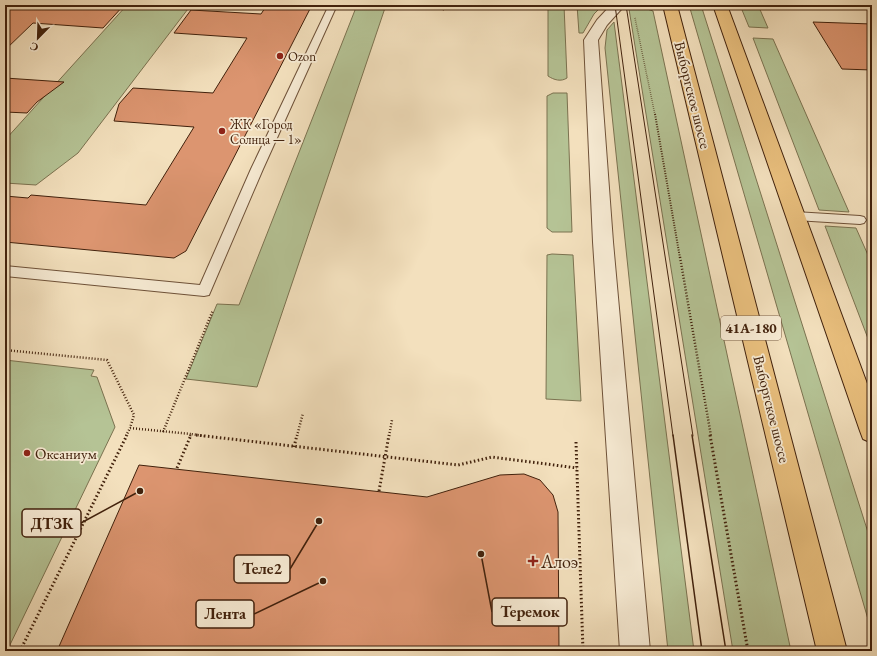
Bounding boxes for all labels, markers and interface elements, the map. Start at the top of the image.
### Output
north arrow [18,18,58,58]
text: С [28,39,40,55]
street label: Выборгское шоссе [670,39,716,151]
place label: Ozon [288,48,316,65]
marker: Ozon [275,51,285,61]
place label: ЖК «Город Солнца — 1» [229,116,302,148]
marker: ЖК «Город Солнца — 1» [217,126,227,136]
road number: 41А-180 [721,316,781,340]
street label: Выборгское шоссе [749,353,795,465]
place label: Океаниум [35,444,97,463]
marker: Океаниум [22,448,32,458]
callout: ДТЗК [22,509,81,537]
text: ДТЗК [31,513,74,534]
place label: Алоэ [540,550,578,573]
callout: Теле2 [234,555,290,583]
marker: Алоэ [528,556,538,566]
text: Теле2 [242,558,282,579]
callout: Теремок [492,598,567,626]
callout: Лента [196,600,254,628]
text: Теремок [500,601,560,622]
text: Лента [204,603,247,624]

